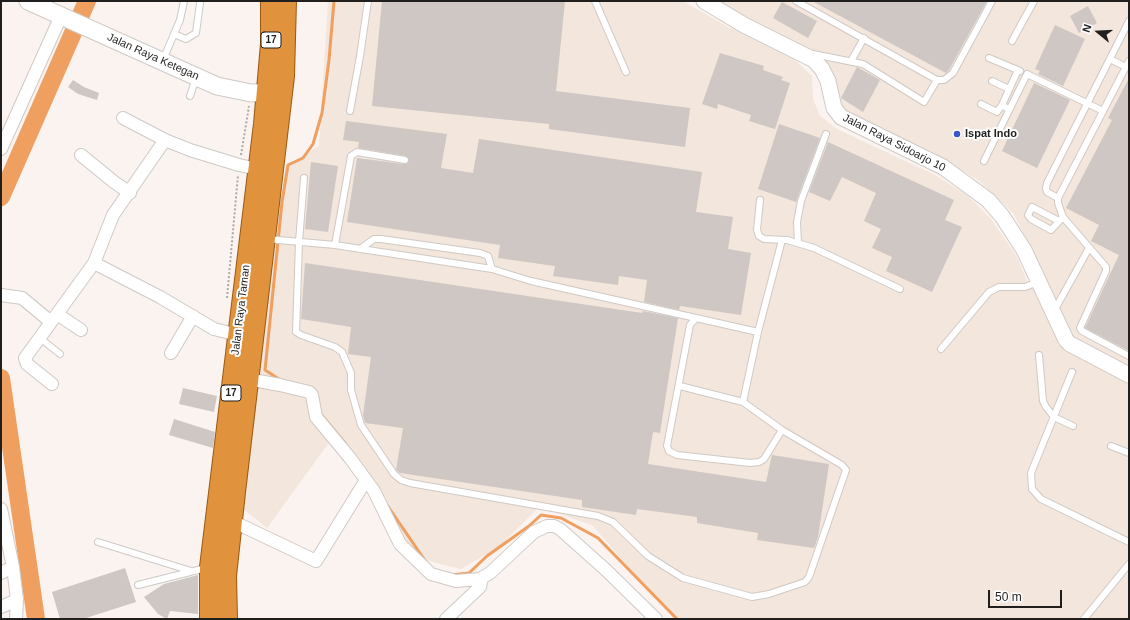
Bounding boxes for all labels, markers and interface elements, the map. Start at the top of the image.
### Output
north arrow [1078,12,1118,52]
text: N [1080,23,1094,34]
street label: Jalan Raya Ketegan [105,31,201,83]
road number: 17 [261,32,281,48]
street label: Jalan Raya Sidoarjo 10 [840,111,948,175]
place label: Ispat Indo [965,127,1017,141]
marker: Ispat Indo [952,129,962,139]
street label: Jalan Raya Taman [229,264,253,356]
road number: 17 [221,385,241,401]
scale bar [990,582,1064,608]
text: 50 m [995,590,1022,604]

